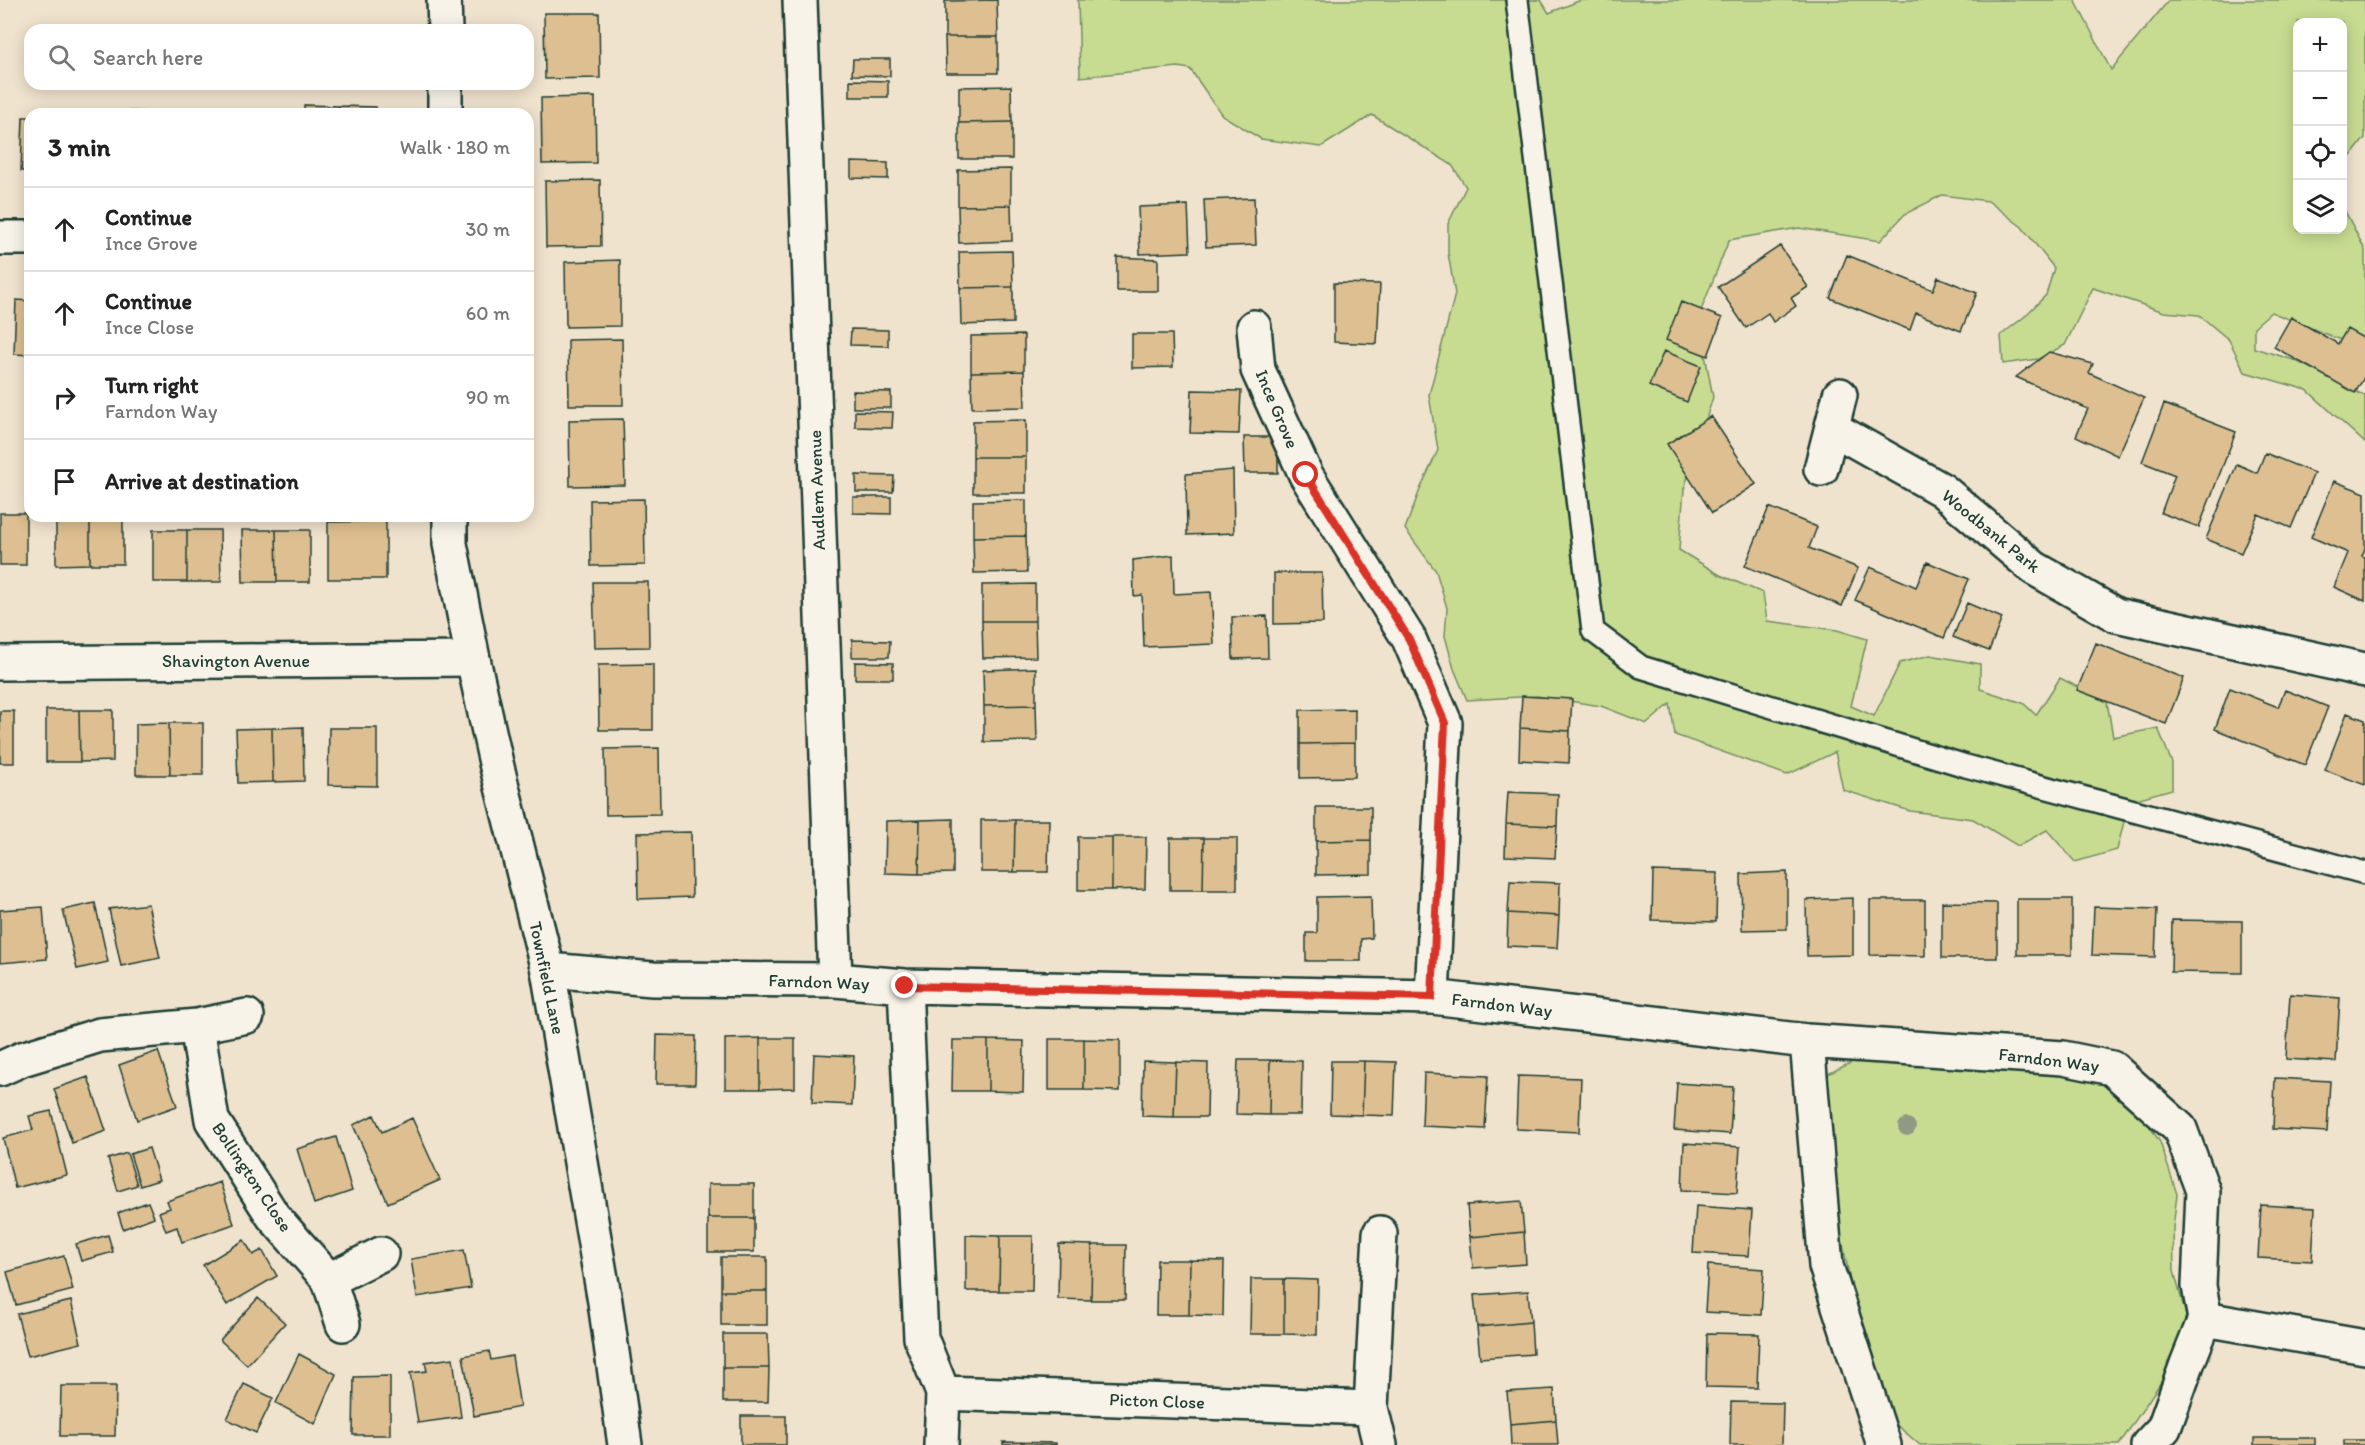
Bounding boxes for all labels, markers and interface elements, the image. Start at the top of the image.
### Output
map controls [2293,18,2347,234]
button: + [2293,18,2347,72]
search box [24,24,534,90]
icon: search [45,41,78,74]
text: Search here [93,44,203,71]
button: − [2293,72,2347,126]
button: locate [2293,126,2347,180]
text: 3 min [48,131,110,163]
text: Walk · 180 m [400,135,510,159]
button: layers [2293,180,2347,234]
text: Continue [105,204,192,231]
icon: ahead [48,213,81,246]
text: 30 m [465,217,510,241]
text: Ince Grove [105,231,198,255]
text: Continue [105,288,192,315]
icon: ahead [48,297,81,330]
text: 60 m [466,301,510,325]
text: Ince Close [105,315,194,339]
street label: Ince Grove [1251,366,1303,452]
text: Turn right [105,372,199,399]
icon: right [48,381,81,414]
text: 90 m [466,385,510,409]
text: Farndon Way [105,399,217,423]
street label: Audlem Avenue [804,429,830,551]
route start [1292,461,1318,487]
icon: arrive [48,465,81,498]
text: Arrive at destination [105,468,299,495]
street label: Woodbank Park [1937,485,2045,578]
street label: Shavington Avenue [162,650,310,672]
street label: Townfield Lane [524,919,570,1037]
street label: Farndon Way [768,969,870,995]
route end [891,972,917,998]
street label: Farndon Way [1450,988,1554,1022]
street label: Farndon Way [1997,1043,2101,1077]
street label: Bollington Close [207,1118,297,1236]
street label: Picton Close [1109,1388,1205,1414]

